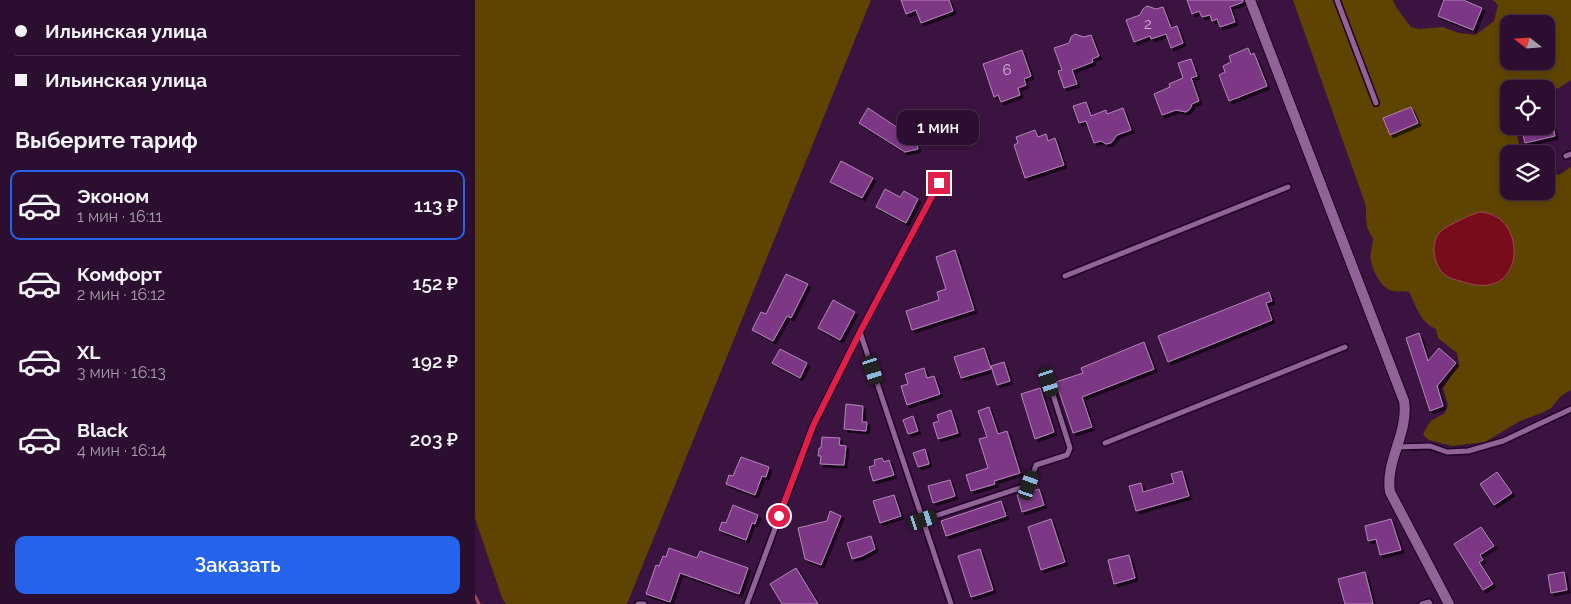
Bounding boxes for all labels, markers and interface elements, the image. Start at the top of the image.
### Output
house number: 2 [1144,15,1152,33]
north arrow [1500,15,1555,70]
map controls [1500,15,1555,200]
text: Ильинская улица [45,20,207,42]
house number: 6 [1002,61,1012,79]
text: Ильинская улица [45,69,207,91]
button: locate [1500,80,1555,135]
callout: 1 мин [898,110,980,146]
text: 1 мин [917,118,959,137]
text: Выберите тариф [15,127,198,153]
button: layers [1500,145,1555,200]
route end [928,172,950,194]
icon: car [17,183,62,228]
text: Эконом [77,185,149,207]
text: 113 ₽ [414,194,458,216]
text: 1 мин · 16:11 [77,207,162,226]
icon: car [17,261,62,306]
text: Комфорт [77,263,162,285]
text: 152 ₽ [412,272,458,294]
text: 2 мин · 16:12 [77,285,165,304]
icon: car [17,339,62,384]
text: XL [77,341,100,363]
text: 192 ₽ [412,350,458,372]
car [861,353,884,387]
text: 3 мин · 16:13 [77,363,166,382]
car [1037,365,1060,399]
icon: car [17,417,62,462]
text: Black [77,419,128,441]
text: 203 ₽ [410,428,458,450]
text: 4 мин · 16:14 [77,441,166,460]
car [1017,468,1040,502]
route start [768,505,790,527]
car [906,508,939,532]
button: Заказать [15,536,460,594]

